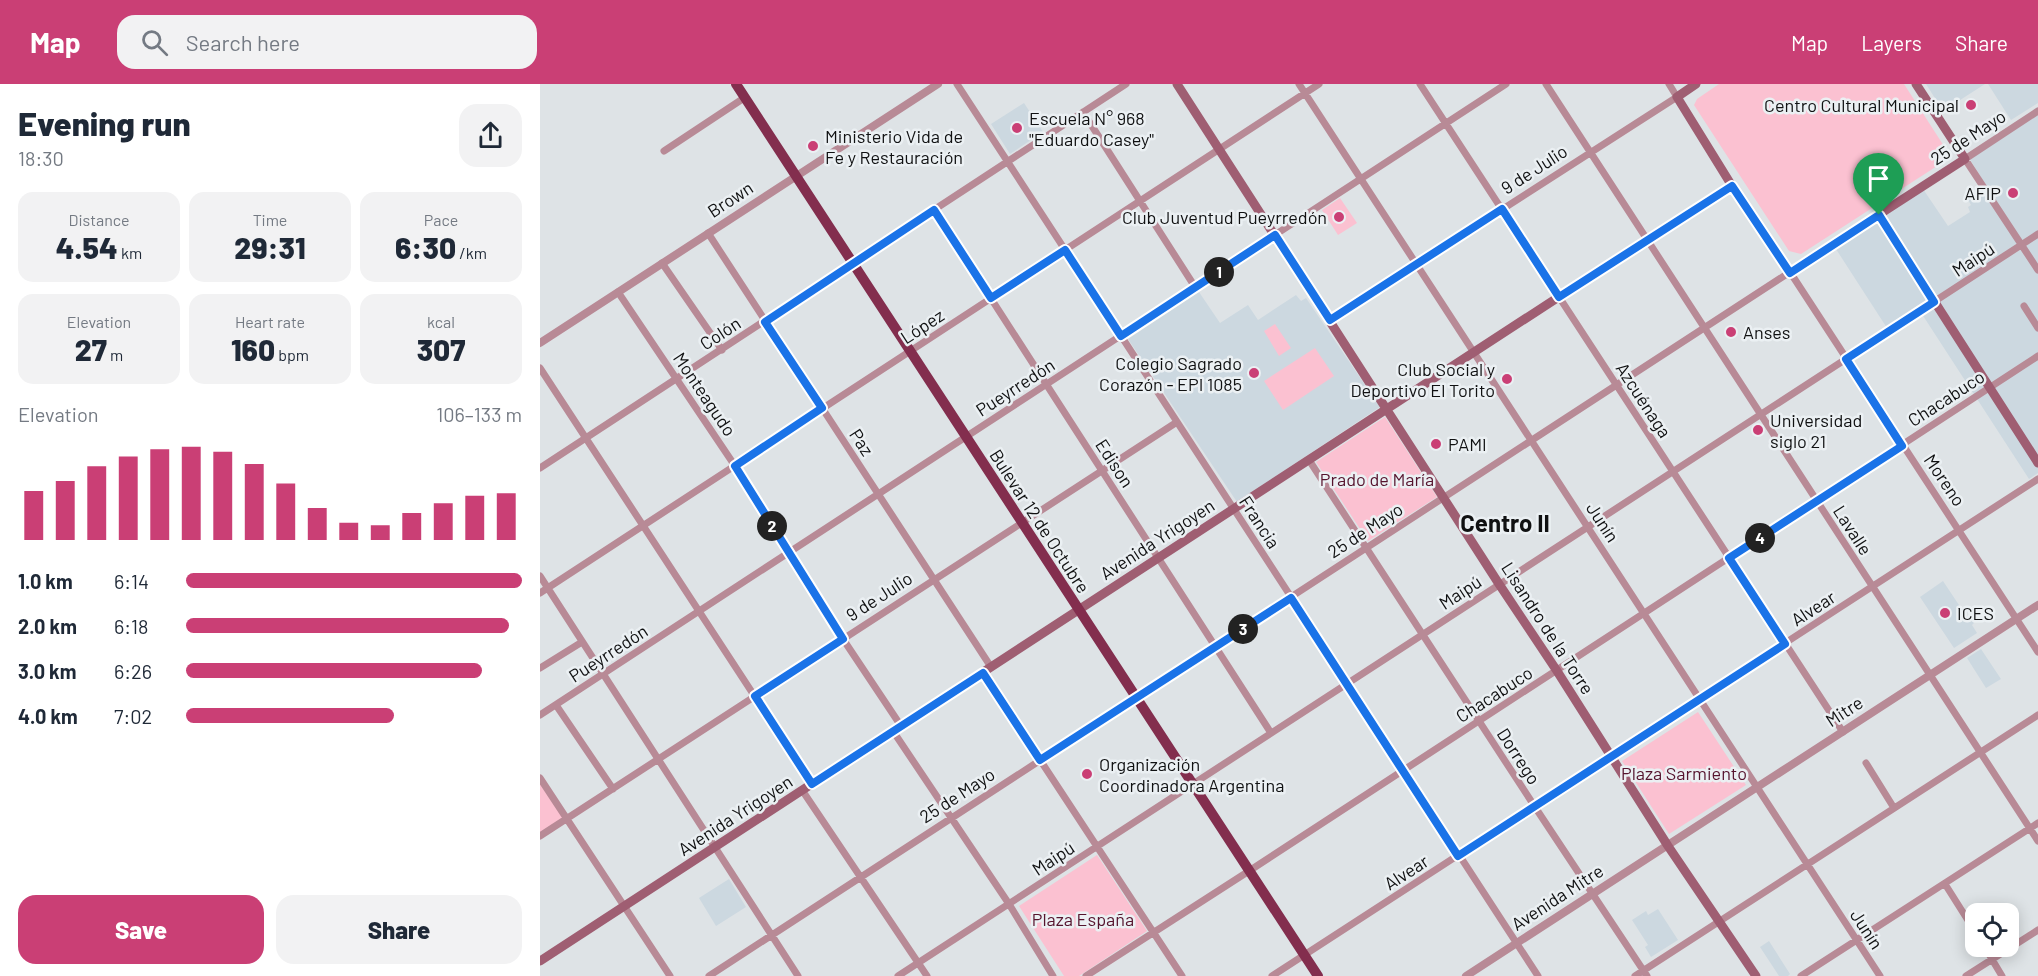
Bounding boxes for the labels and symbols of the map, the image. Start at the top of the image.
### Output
place label: Centro Cultural Municipal [1764,94,1959,116]
marker: Centro Cultural Municipal [1964,98,1978,112]
street label: 25 de Mayo [1926,105,2010,169]
place label: Escuela N° 968 "Eduardo Casey" [1029,107,1154,150]
marker: Escuela N° 968 "Eduardo Casey" [1010,121,1024,135]
place label: Ministerio Vida de Fe y Restauración [825,125,963,168]
marker: Ministerio Vida de Fe y Restauración [806,139,820,153]
street label: 9 de Julio [1497,139,1571,199]
pin [1853,153,1904,215]
street label: Brown [703,176,757,222]
place label: AFIP [1965,182,2001,204]
marker: AFIP [2006,186,2020,200]
place label: Club Juventud Pueyrredón [1122,206,1327,228]
marker: Club Juventud Pueyrredón [1332,210,1346,224]
street label: Maipú [1948,237,1998,281]
pin: 1 [1204,257,1234,287]
street label: López [896,304,948,348]
street label: Colón [695,312,745,354]
place label: Anses [1743,321,1790,343]
marker: Anses [1724,325,1738,339]
street label: Monteagudo [669,348,741,440]
place label: Colegio Sagrado Corazón - EPI 1085 [1099,352,1242,395]
street label: Pueyrredón [971,353,1059,421]
place label: Club Social y Deportivo El Torito [1350,358,1495,401]
street label: Azcuénaga [1612,358,1676,442]
street label: Chacabuco [1904,365,1988,431]
marker: Colegio Sagrado Corazón - EPI 1085 [1247,366,1261,380]
marker: Club Social y Deportivo El Torito [1500,372,1514,386]
place label: Universidad siglo 21 [1770,409,1862,452]
marker: Universidad siglo 21 [1751,423,1765,437]
street label: Paz [845,424,879,460]
place label: PAMI [1448,433,1487,455]
street label: Edison [1091,435,1139,491]
marker: PAMI [1429,437,1443,451]
street label: Bulevar 12 de Octubre [985,445,1095,597]
street label: Moreno [1920,450,1970,510]
park label: Prado de María [1320,468,1434,490]
street label: Francia [1235,491,1285,553]
street label: Avenida Yrigoyen [1096,494,1218,584]
street label: 25 de Mayo [1323,498,1407,562]
street label: Junín [1582,498,1624,546]
street label: Lavalle [1829,501,1877,559]
district label: Centro II [1460,508,1550,537]
pin: 2 [757,511,787,541]
pin: 4 [1745,523,1775,553]
street label: Lisandro de la Torre [1497,558,1599,698]
street label: 9 de Julio [842,566,916,626]
street label: Maipú [1435,570,1485,614]
street label: Alvear [1787,585,1840,630]
place label: ICES [1957,602,1994,624]
marker: ICES [1938,606,1952,620]
pin: 3 [1228,614,1258,644]
street label: Pueyrredón [564,619,652,687]
street label: Chacabuco [1452,661,1536,727]
street label: Mitre [1821,691,1867,731]
street label: Dorrego [1493,724,1545,788]
place label: Organización Coordinadora Argentina [1099,753,1285,796]
park label: Plaza Sarmiento [1621,762,1747,784]
street label: 25 de Mayo [915,763,999,827]
marker: Organización Coordinadora Argentina [1080,767,1094,781]
street label: Avenida Yrigoyen [674,770,796,860]
street label: Maipú [1028,836,1078,880]
street label: Alvear [1380,849,1433,894]
street label: Avenida Mitre [1507,859,1607,935]
street label: Junín [1846,905,1888,953]
park label: Plaza España [1032,908,1134,930]

